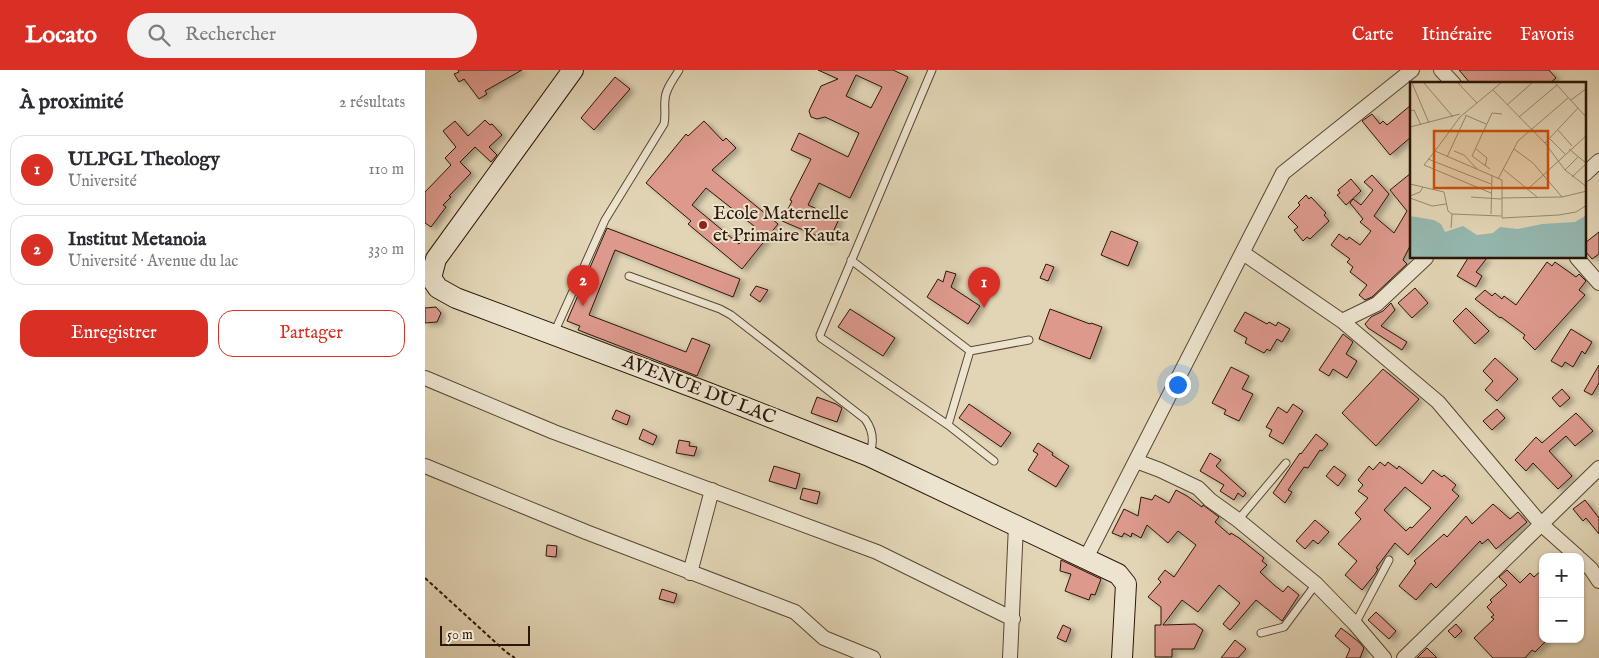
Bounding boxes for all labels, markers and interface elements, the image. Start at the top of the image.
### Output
search box [127,13,477,58]
text: Locato [25,20,97,51]
icon: search [145,21,173,49]
text: Rechercher [185,23,276,47]
text: Carte [1352,24,1394,47]
text: Itinéraire [1422,24,1492,47]
text: Favoris [1520,24,1574,47]
inset map [1410,82,1587,259]
text: À proximité [20,89,123,116]
text: 2 résultats [339,93,405,113]
text: ULPGL Theology [68,148,220,172]
text: 1 [34,160,40,180]
text: 110 m [368,160,404,180]
text: Université [68,172,137,192]
place label: Ecole Maternelle et Primaire Kauta [713,202,851,248]
marker: Ecole Maternelle et Primaire Kauta [697,219,709,231]
text: Institut Metanoia [68,228,206,252]
text: 2 [33,240,41,260]
text: 330 m [368,240,404,260]
text: Université · Avenue du lac [68,252,238,272]
pin: 2 [567,265,599,306]
pin: 1 [968,267,1000,308]
button: Enregistrer [20,310,208,357]
button: Partager [218,310,405,357]
street label: AVENUE DU LAC [618,349,779,430]
your location [1165,372,1191,398]
map controls [1539,553,1584,643]
button: + [1539,553,1584,598]
button: − [1539,598,1584,643]
scale bar [440,623,530,646]
text: 50 m [447,626,473,644]

